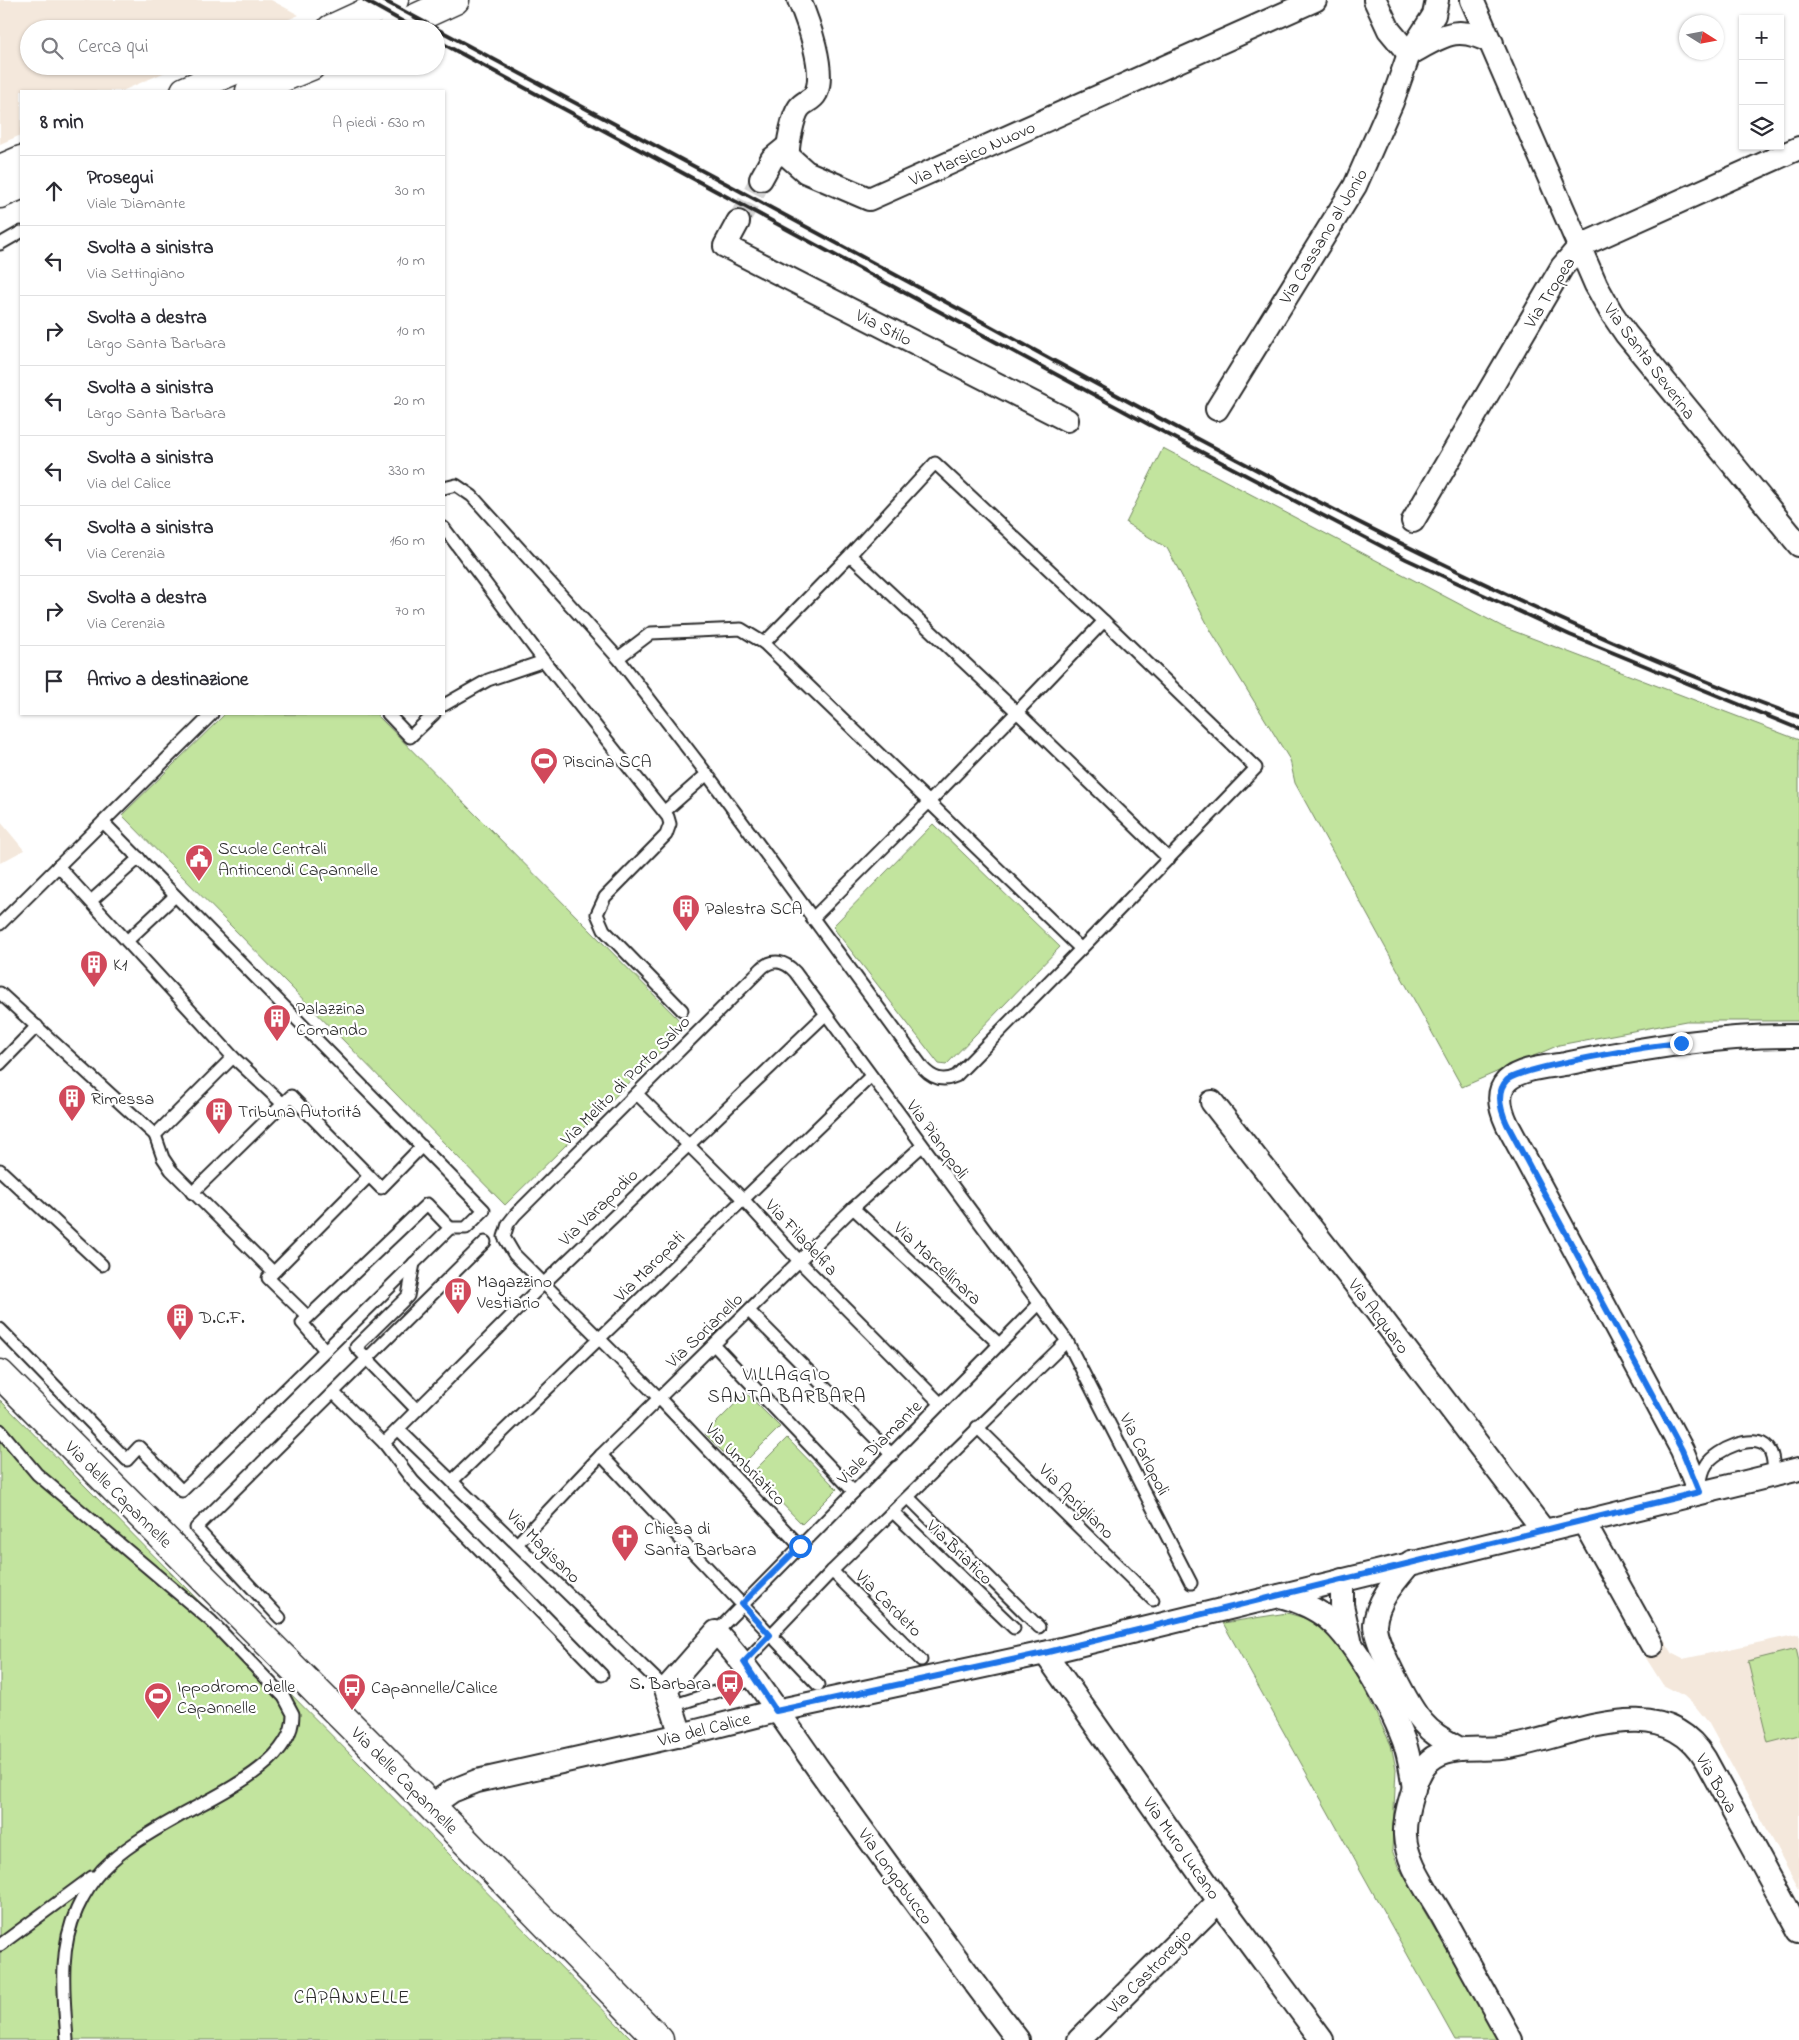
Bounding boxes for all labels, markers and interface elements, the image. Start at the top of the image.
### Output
north arrow [1679,15,1724,60]
map controls [1739,15,1784,150]
button: + [1739,15,1784,60]
search box [20,20,445,75]
icon: search [38,34,66,62]
text: Cerca qui [78,34,148,61]
button: − [1739,60,1784,105]
button: layers [1739,105,1784,150]
text: 8 min [40,108,84,138]
text: A piedi · 630 m [332,111,425,135]
street label: Via Marsico Nuovo [905,115,1040,195]
street label: Via Cassano al Jonio [1273,164,1376,311]
text: Prosegui [87,165,154,192]
icon: ahead [40,177,68,205]
text: 30 m [395,179,425,203]
text: Viale Diamante [87,192,185,216]
text: Svolta a sinistra [87,235,214,262]
icon: left [40,247,68,275]
text: 10 m [397,249,425,273]
street label: Via Tropea [1518,252,1583,335]
text: Via Settingiano [87,262,185,286]
street label: Via Santa Severina [1595,298,1701,426]
street label: Via Stilo [850,303,916,354]
text: Svolta a destra [87,305,207,332]
icon: right [40,317,68,345]
text: 10 m [397,319,425,343]
text: Largo Santa Barbara [87,332,226,356]
text: Svolta a sinistra [87,375,214,402]
icon: left [40,387,68,415]
text: 20 m [394,389,425,413]
text: Largo Santa Barbara [87,402,226,426]
text: Svolta a sinistra [87,445,214,472]
icon: left [40,457,68,485]
text: 330 m [388,459,425,483]
text: Via del Calice [87,472,171,496]
text: Svolta a sinistra [87,515,214,542]
icon: left [40,527,68,555]
text: 160 m [390,529,425,553]
text: Via Cerenzia [87,542,165,566]
text: Svolta a destra [87,585,207,612]
icon: right [40,597,68,625]
text: 70 m [395,599,425,623]
text: Via Cerenzia [87,612,165,636]
icon: arrive [40,667,68,695]
text: Arrivo a destinazione [87,667,248,694]
sports icon: Piscina SCA [529,746,559,785]
place label: Piscina SCA [563,750,652,776]
place label: Scuole Centrali Antincendi Capannelle [218,837,379,884]
public building icon: Scuole Centrali Antincendi Capannelle [184,843,214,882]
building icon: Palestra SCA [671,893,701,932]
place label: Palestra SCA [705,897,803,923]
building icon: K1 [79,949,109,988]
place label: K1 [113,953,128,979]
place label: Palazzina Comando [296,997,367,1044]
building icon: Palazzina Comando [262,1003,292,1042]
street label: Via Melito di Porto Salvo [555,1010,697,1153]
route end [1670,1032,1693,1055]
building icon: Rimessa [57,1083,87,1122]
place label: Rimessa [91,1087,154,1113]
street label: Via Pianopoli [898,1094,974,1185]
building icon: Tribuna Autoritá [204,1096,234,1135]
place label: Tribuna Autoritá [238,1100,361,1126]
street label: Via Varapodio [553,1164,645,1254]
street label: Via Filadelfia [757,1193,843,1283]
street label: Via Marcellinara [886,1216,987,1312]
street label: Via Maropati [608,1226,692,1310]
place label: Magazzino Vestiario [476,1270,552,1317]
street label: Via Acquaro [1340,1273,1414,1360]
building icon: Magazzino Vestiario [443,1276,473,1315]
street label: Via Sorianello [660,1288,750,1376]
building icon: D.C.F. [165,1302,195,1341]
place label: D.C.F. [198,1306,245,1332]
district label: VILLAGGIO SANTA BARBARA [708,1362,866,1411]
street label: Viale Diamante [831,1394,929,1492]
street label: Via Carlopoli [1111,1408,1175,1501]
street label: Via Umbriatico [697,1417,791,1513]
street label: Via delle Capannelle [57,1435,178,1556]
street label: Via Aprigliano [1030,1458,1119,1547]
street label: Via Magisano [498,1504,586,1591]
street label: Via Briatico [919,1514,998,1592]
place label: Chiesa di Santa Barbara [644,1517,756,1564]
church icon: Chiesa di Santa Barbara [610,1523,640,1562]
route start [789,1535,812,1558]
street label: Via Cardeto [847,1564,927,1644]
bus stop icon: S. Barbara [715,1668,745,1707]
bus stop icon: Capannelle/Calice [337,1672,367,1711]
place label: S. Barbara [629,1672,711,1698]
place label: Ippodromo delle Capannelle [177,1675,296,1722]
place label: Capannelle/Calice [371,1676,498,1702]
sports icon: Ippodromo delle Capannelle [143,1681,173,1720]
street label: Via del Calice [655,1707,754,1755]
street label: Via delle Capannelle [343,1721,464,1842]
street label: Via Bova [1687,1749,1743,1819]
street label: Via Muro Lucano [1135,1792,1226,1906]
street label: Via Longobucco [849,1823,938,1931]
street label: Via Castroregio [1101,1924,1200,2022]
district label: CAPANNELLE [294,1985,410,2012]

